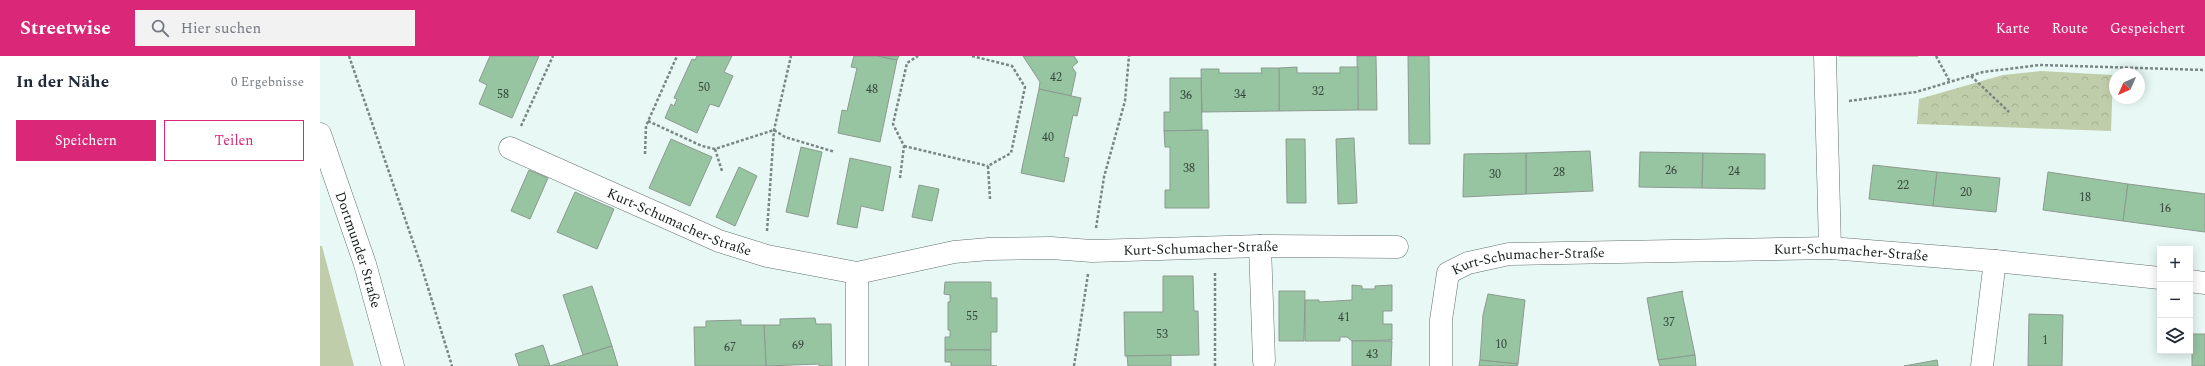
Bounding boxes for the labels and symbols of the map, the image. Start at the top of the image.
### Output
house number: 42 [1050,68,1062,87]
north arrow [2109,68,2145,104]
house number: 50 [698,78,710,97]
house number: 48 [866,80,878,99]
house number: 32 [1312,82,1324,101]
house number: 58 [497,85,509,104]
house number: 34 [1234,85,1246,104]
house number: 36 [1180,86,1192,105]
house number: 40 [1042,128,1054,147]
house number: 38 [1183,159,1195,178]
house number: 26 [1665,161,1677,180]
house number: 24 [1728,162,1740,181]
house number: 28 [1553,163,1565,182]
house number: 30 [1489,165,1501,184]
house number: 22 [1897,176,1909,195]
street label: Kurt-Schumacher-Straße [604,183,754,262]
house number: 20 [1960,183,1972,202]
house number: 18 [2079,188,2091,207]
street label: Dortmunder Straße [330,189,387,311]
house number: 16 [2159,199,2171,218]
street label: Kurt-Schumacher-Straße [1123,236,1279,261]
street label: Kurt-Schumacher-Straße [1773,238,1929,267]
street label: Kurt-Schumacher-Straße [1448,242,1605,281]
house number: 55 [966,307,978,326]
house number: 41 [1338,308,1350,327]
house number: 37 [1663,313,1675,332]
house number: 53 [1156,325,1168,344]
house number: 1 [2042,331,2048,350]
house number: 10 [1495,335,1507,354]
house number: 69 [792,336,804,355]
house number: 67 [724,338,736,357]
house number: 43 [1366,345,1378,364]

